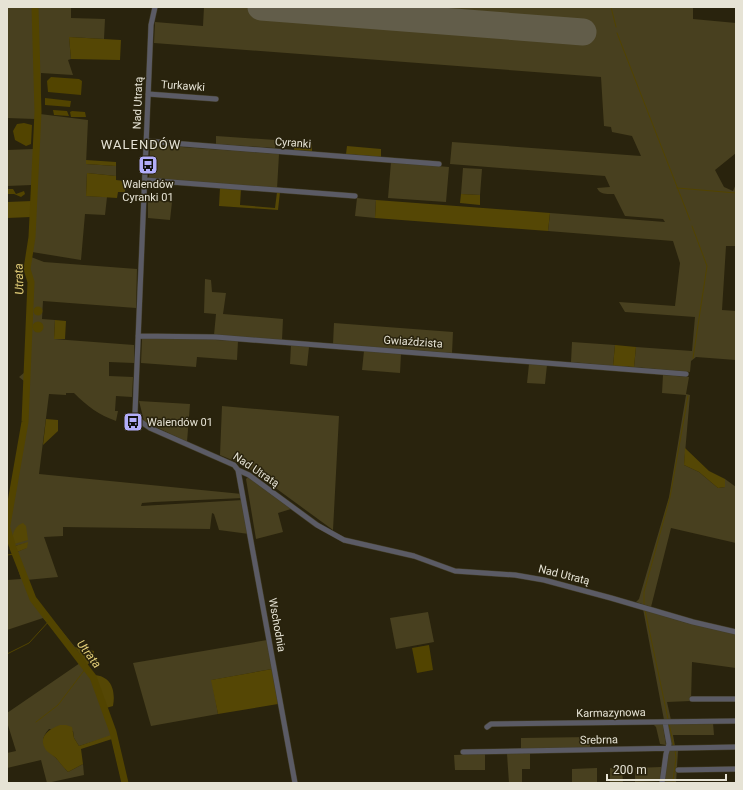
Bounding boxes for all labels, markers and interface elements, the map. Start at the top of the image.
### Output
street label: Nad Utratą [131,76,145,129]
street label: Turkawki [161,78,205,94]
street label: Cyranki [274,135,312,151]
district label: WALENDÓW [101,137,181,152]
bus stop icon: Walendów Cyranki 01 [137,154,159,176]
place label: Walendów Cyranki 01 [122,178,174,204]
water label: Utrata [11,263,27,295]
street label: Gwiaździsta [383,333,443,351]
bus stop icon: Walendów 01 [122,411,144,433]
place label: Walendów 01 [147,416,213,429]
street label: Nad Utratą [231,450,281,490]
street label: Nad Utratą [537,562,591,588]
street label: Wschodnia [266,597,288,653]
water label: Utrata [74,637,104,671]
street label: Karmazynowa [576,706,646,720]
street label: Srebrna [580,733,618,747]
scale bar [607,756,726,782]
text: 200 m [613,763,647,777]

